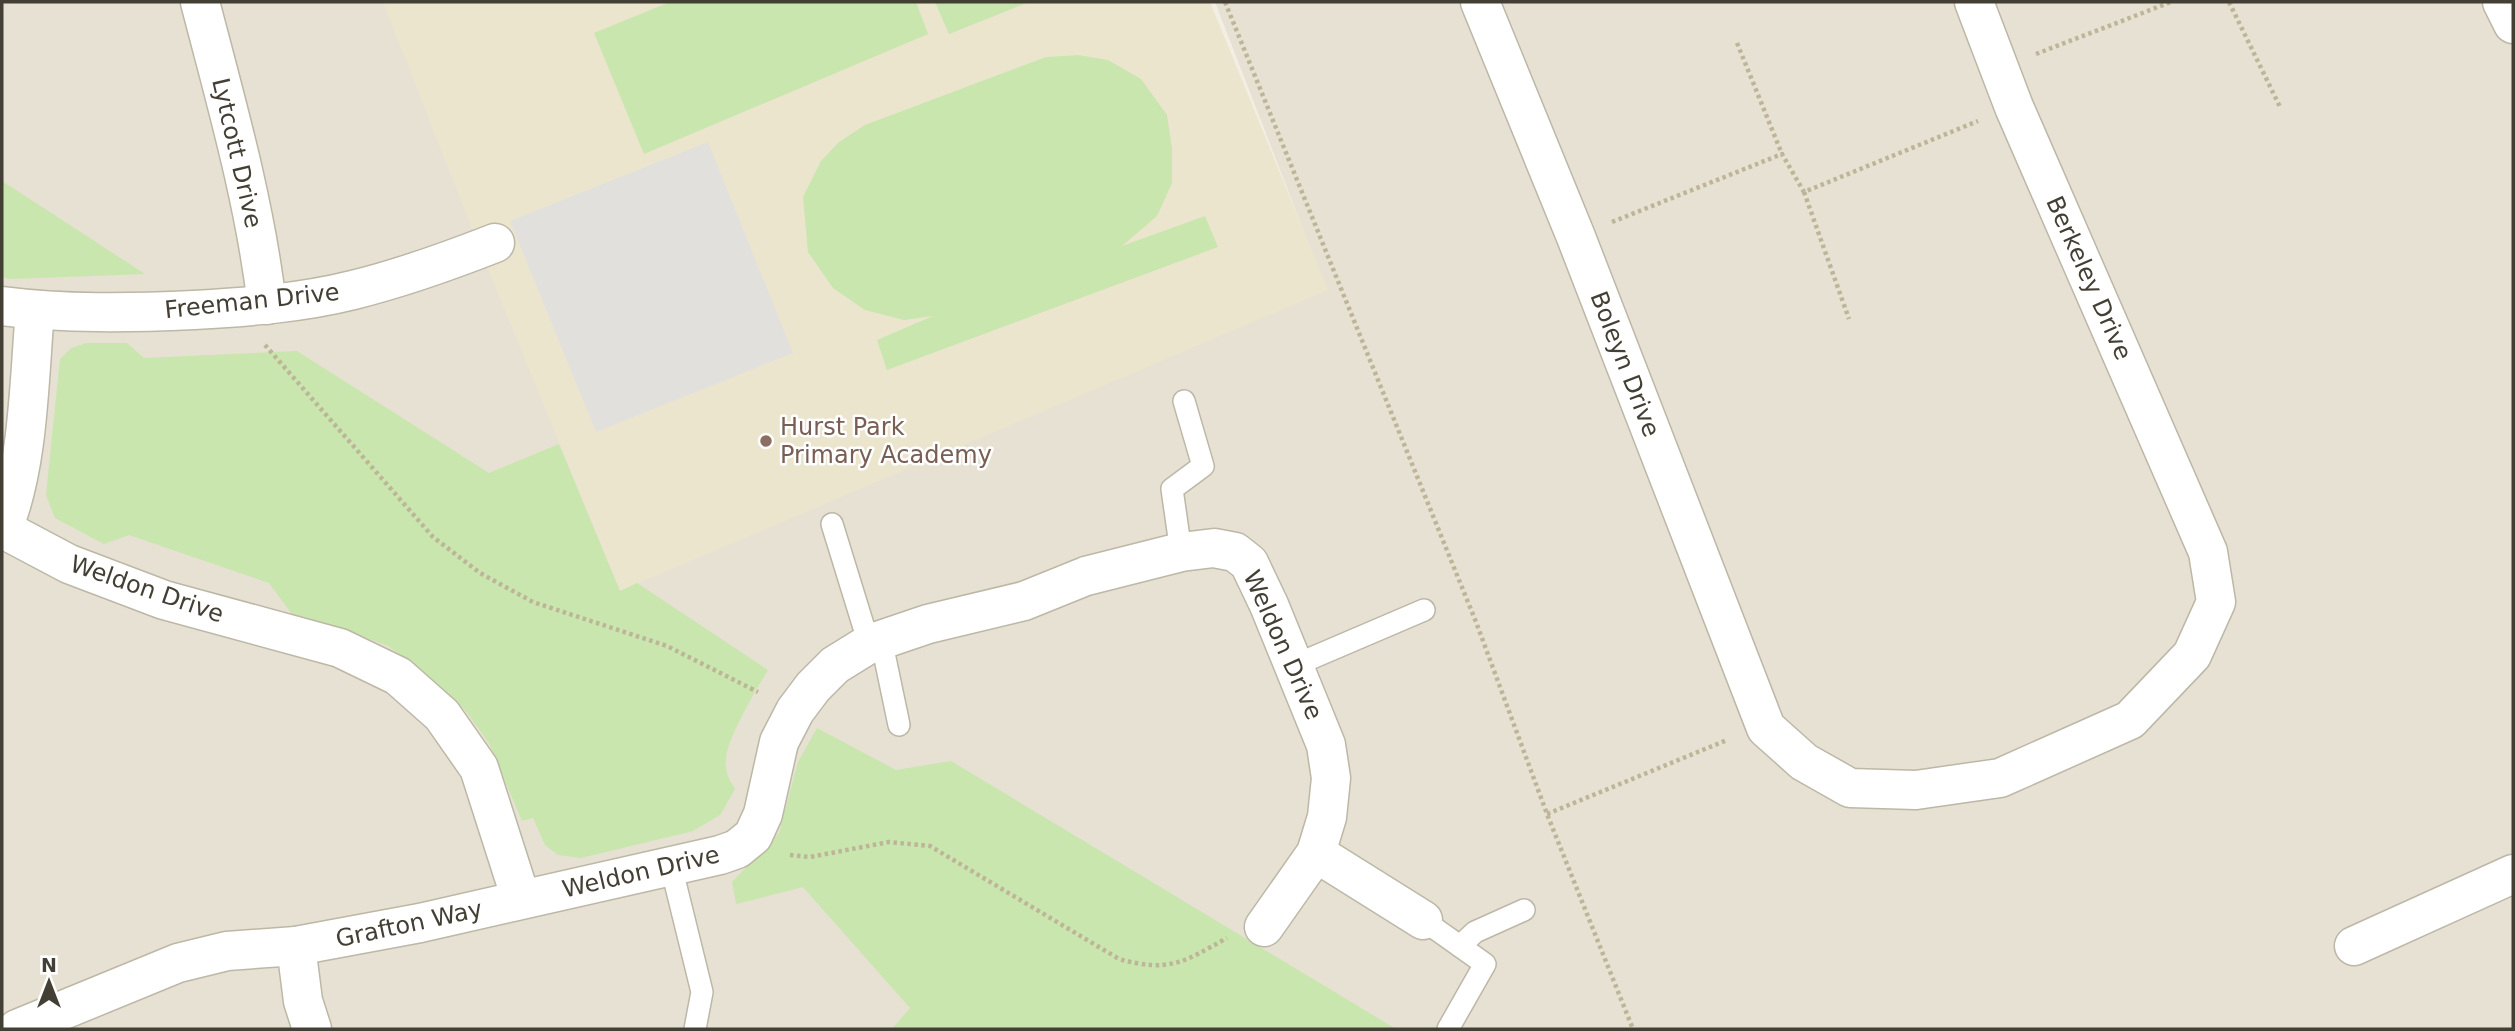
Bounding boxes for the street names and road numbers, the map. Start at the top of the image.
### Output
street label: Lytcott Drive [206,75,268,231]
street label: Berkeley Drive [2040,192,2138,364]
street label: Freeman Drive [163,278,341,324]
street label: Boleyn Drive [1584,287,1666,441]
street label: Weldon Drive [67,550,227,628]
street label: Weldon Drive [1238,566,1328,724]
street label: Weldon Drive [560,840,722,904]
street label: Grafton Way [333,895,485,953]

